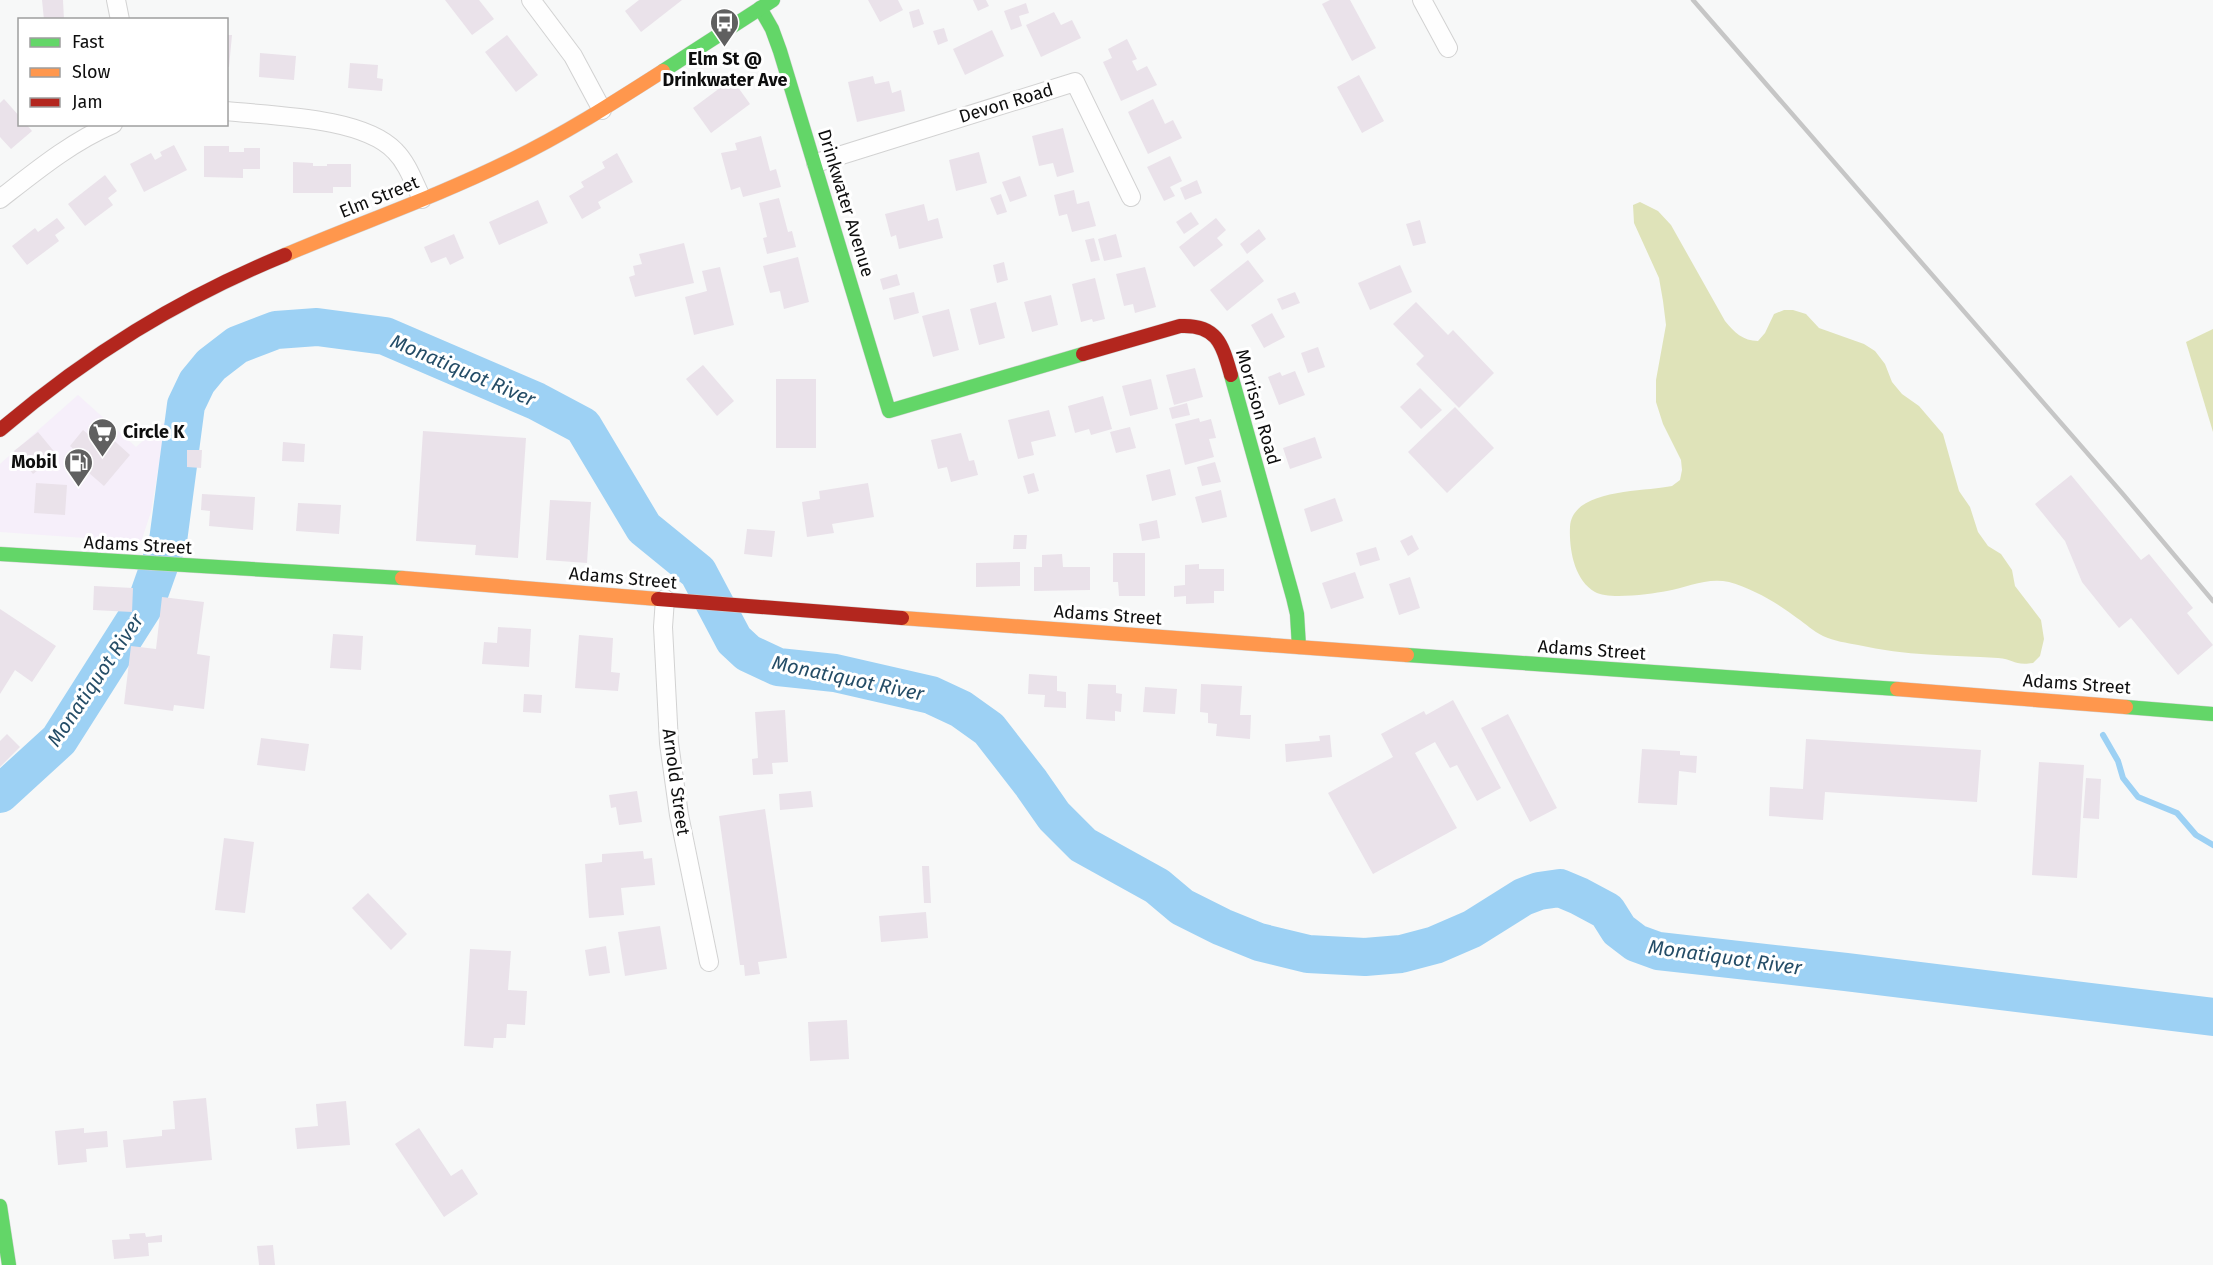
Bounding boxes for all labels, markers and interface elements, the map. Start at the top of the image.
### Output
bus stop icon: Elm St @ Drinkwater Ave [709,6,741,48]
legend [18,18,228,126]
text: Fast [72,31,105,53]
place label: Elm St @ Drinkwater Ave [662,48,788,91]
text: Slow [72,61,111,83]
street label: Devon Road [956,78,1056,128]
text: Jam [72,91,103,113]
street label: Drinkwater Avenue [813,126,879,280]
street label: Elm Street [336,171,422,223]
water label: Monatiquot River [387,329,540,412]
street label: Morrison Road [1231,347,1285,467]
supermarket icon: Circle K [86,416,118,458]
place label: Circle K [123,421,185,443]
fuel station icon: Mobil [62,446,94,488]
place label: Mobil [11,451,58,473]
street label: Adams Street [83,531,193,559]
street label: Adams Street [568,562,678,594]
street label: Adams Street [1053,600,1163,630]
water label: Monatiquot River [42,608,149,751]
street label: Adams Street [1537,635,1647,665]
water label: Monatiquot River [770,650,928,706]
street label: Adams Street [2022,669,2132,699]
street label: Arnold Street [658,727,694,837]
water label: Monatiquot River [1647,934,1805,980]

